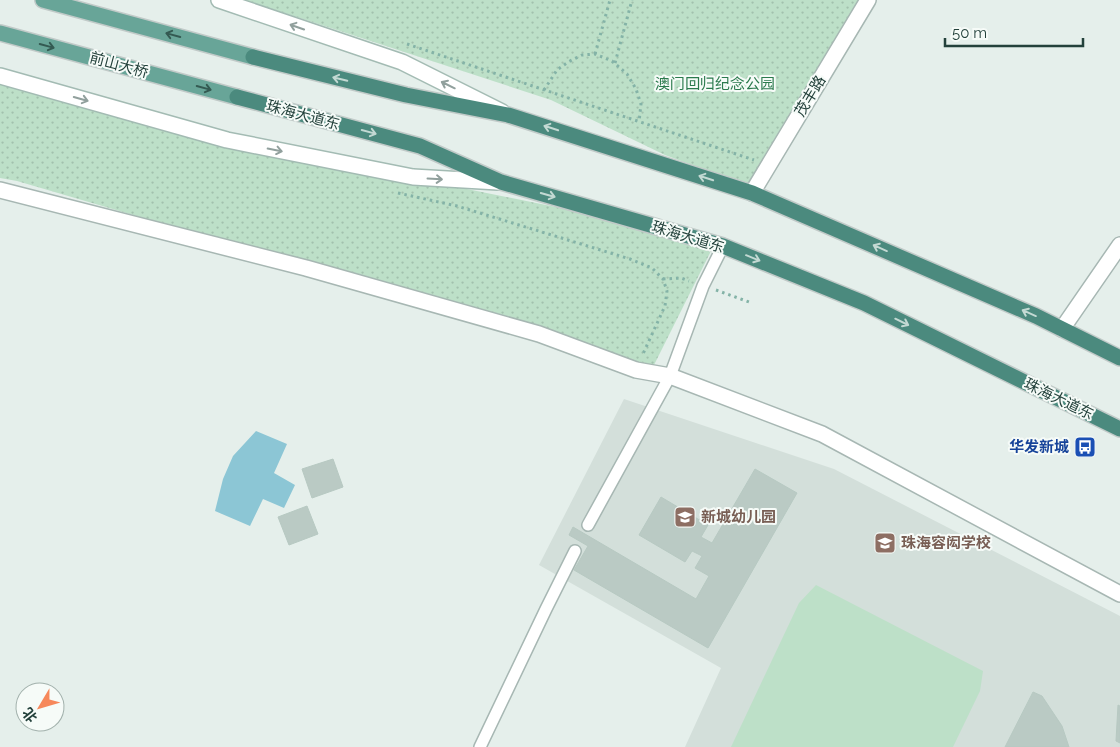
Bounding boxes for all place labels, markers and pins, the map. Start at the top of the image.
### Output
bus stop icon: 华发新城 [1073,435,1097,459]
place label: 华发新城 [1009,438,1069,456]
school or university icon: 新城幼儿园 [673,505,697,529]
place label: 新城幼儿园 [701,508,776,526]
school or university icon: 珠海容闳学校 [873,531,897,555]
place label: 珠海容闳学校 [901,534,991,552]

